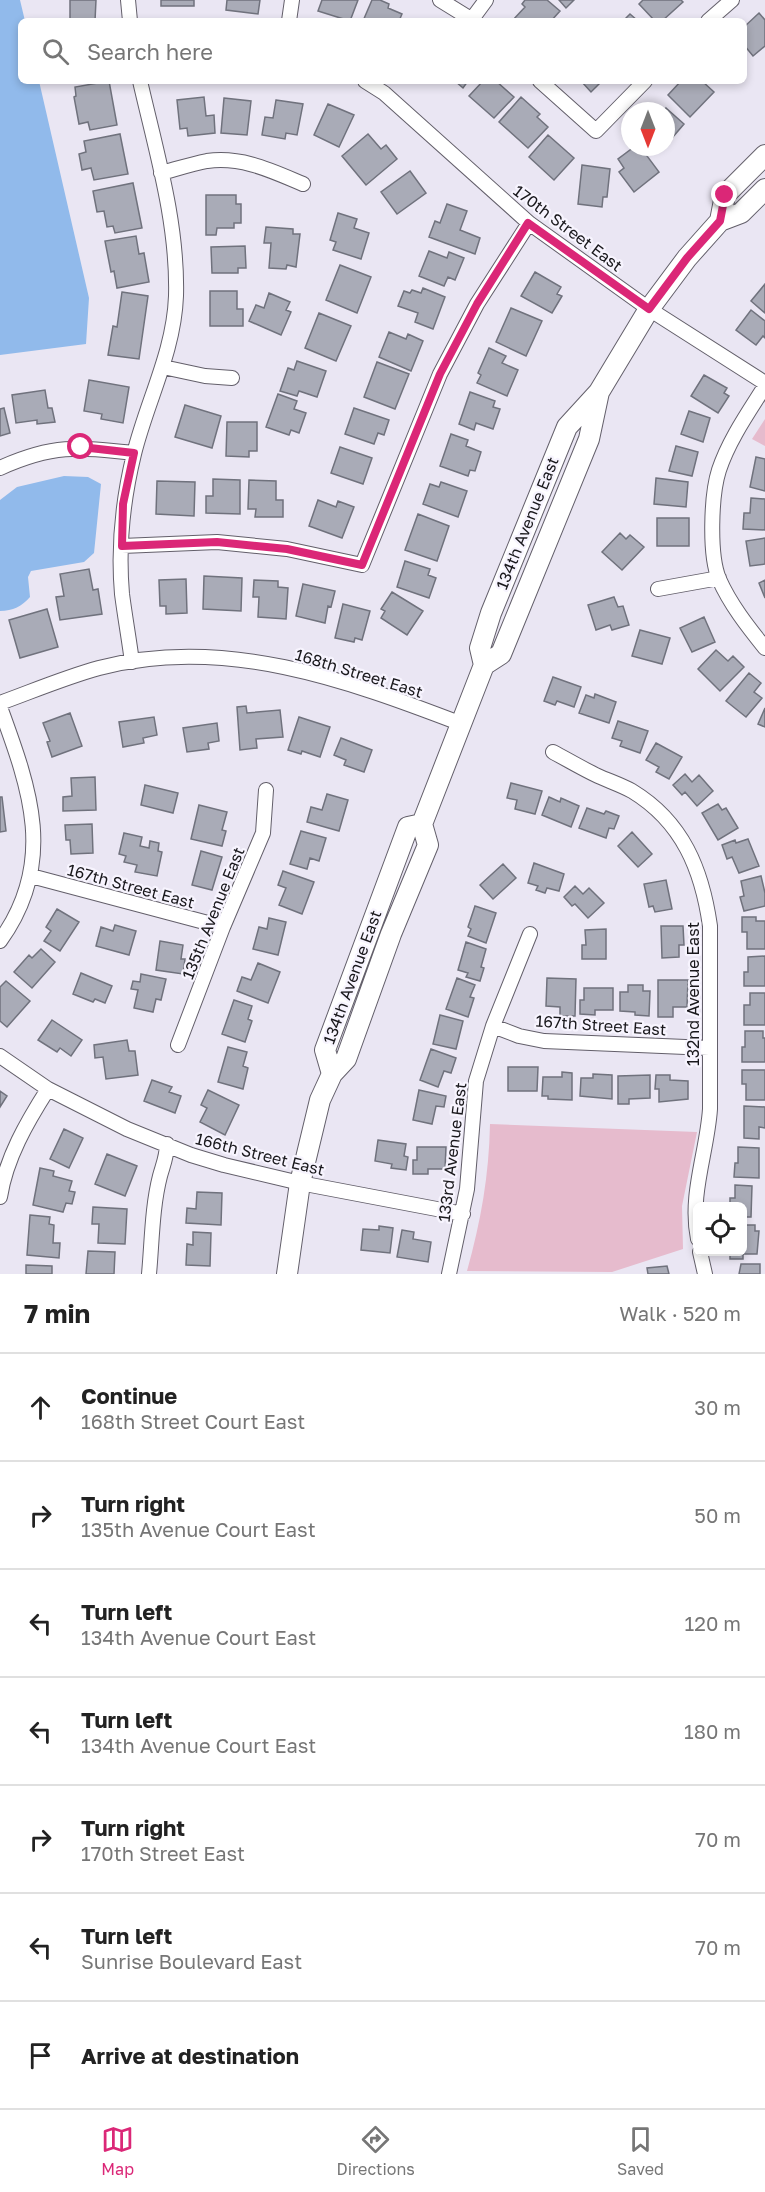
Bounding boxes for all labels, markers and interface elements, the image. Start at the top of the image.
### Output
search box [18,18,747,84]
icon: search [39,35,72,68]
text: Search here [87,38,213,65]
north arrow [621,102,675,156]
street label: 170th Street East [510,181,626,275]
route end [711,181,737,207]
route start [67,433,93,459]
street label: 134th Avenue East [491,454,563,592]
street label: 168th Street East [293,644,425,702]
street label: 135th Avenue East [177,844,249,982]
street label: 167th Street East [65,859,197,913]
street label: 134th Avenue East [318,907,386,1047]
street label: 132nd Avenue East [683,922,703,1066]
street label: 167th Street East [535,1010,667,1040]
street label: 133rd Avenue East [434,1081,470,1223]
street label: 166th Street East [193,1128,327,1180]
map controls [693,1202,747,1256]
button: locate [693,1202,747,1256]
text: 7 min [24,1298,90,1329]
text: Walk · 520 m [619,1301,741,1325]
text: Continue [81,1382,177,1409]
icon: ahead [24,1391,57,1424]
text: 30 m [694,1395,741,1419]
text: 168th Street Court East [81,1409,305,1433]
text: Turn right [81,1490,185,1517]
icon: right [24,1499,57,1532]
text: 50 m [694,1503,741,1527]
text: 135th Avenue Court East [81,1517,316,1541]
text: Turn left [81,1598,172,1625]
icon: left [24,1607,57,1640]
text: 120 m [685,1611,741,1635]
text: 134th Avenue Court East [81,1625,316,1649]
text: Turn left [81,1706,172,1733]
icon: left [24,1715,57,1748]
text: 180 m [684,1719,741,1743]
text: 134th Avenue Court East [81,1733,316,1757]
text: Turn right [81,1814,185,1841]
icon: right [24,1823,57,1856]
text: 70 m [695,1827,741,1851]
text: 170th Street East [81,1841,245,1865]
text: Turn left [81,1922,172,1949]
icon: left [24,1931,57,1964]
text: 70 m [695,1935,741,1959]
text: Sunrise Boulevard East [81,1949,302,1973]
icon: arrive [24,2039,57,2072]
text: Arrive at destination [81,2042,299,2069]
tab: Map [101,2123,134,2179]
tab: Directions [337,2123,415,2179]
tab: Saved [617,2123,664,2179]

